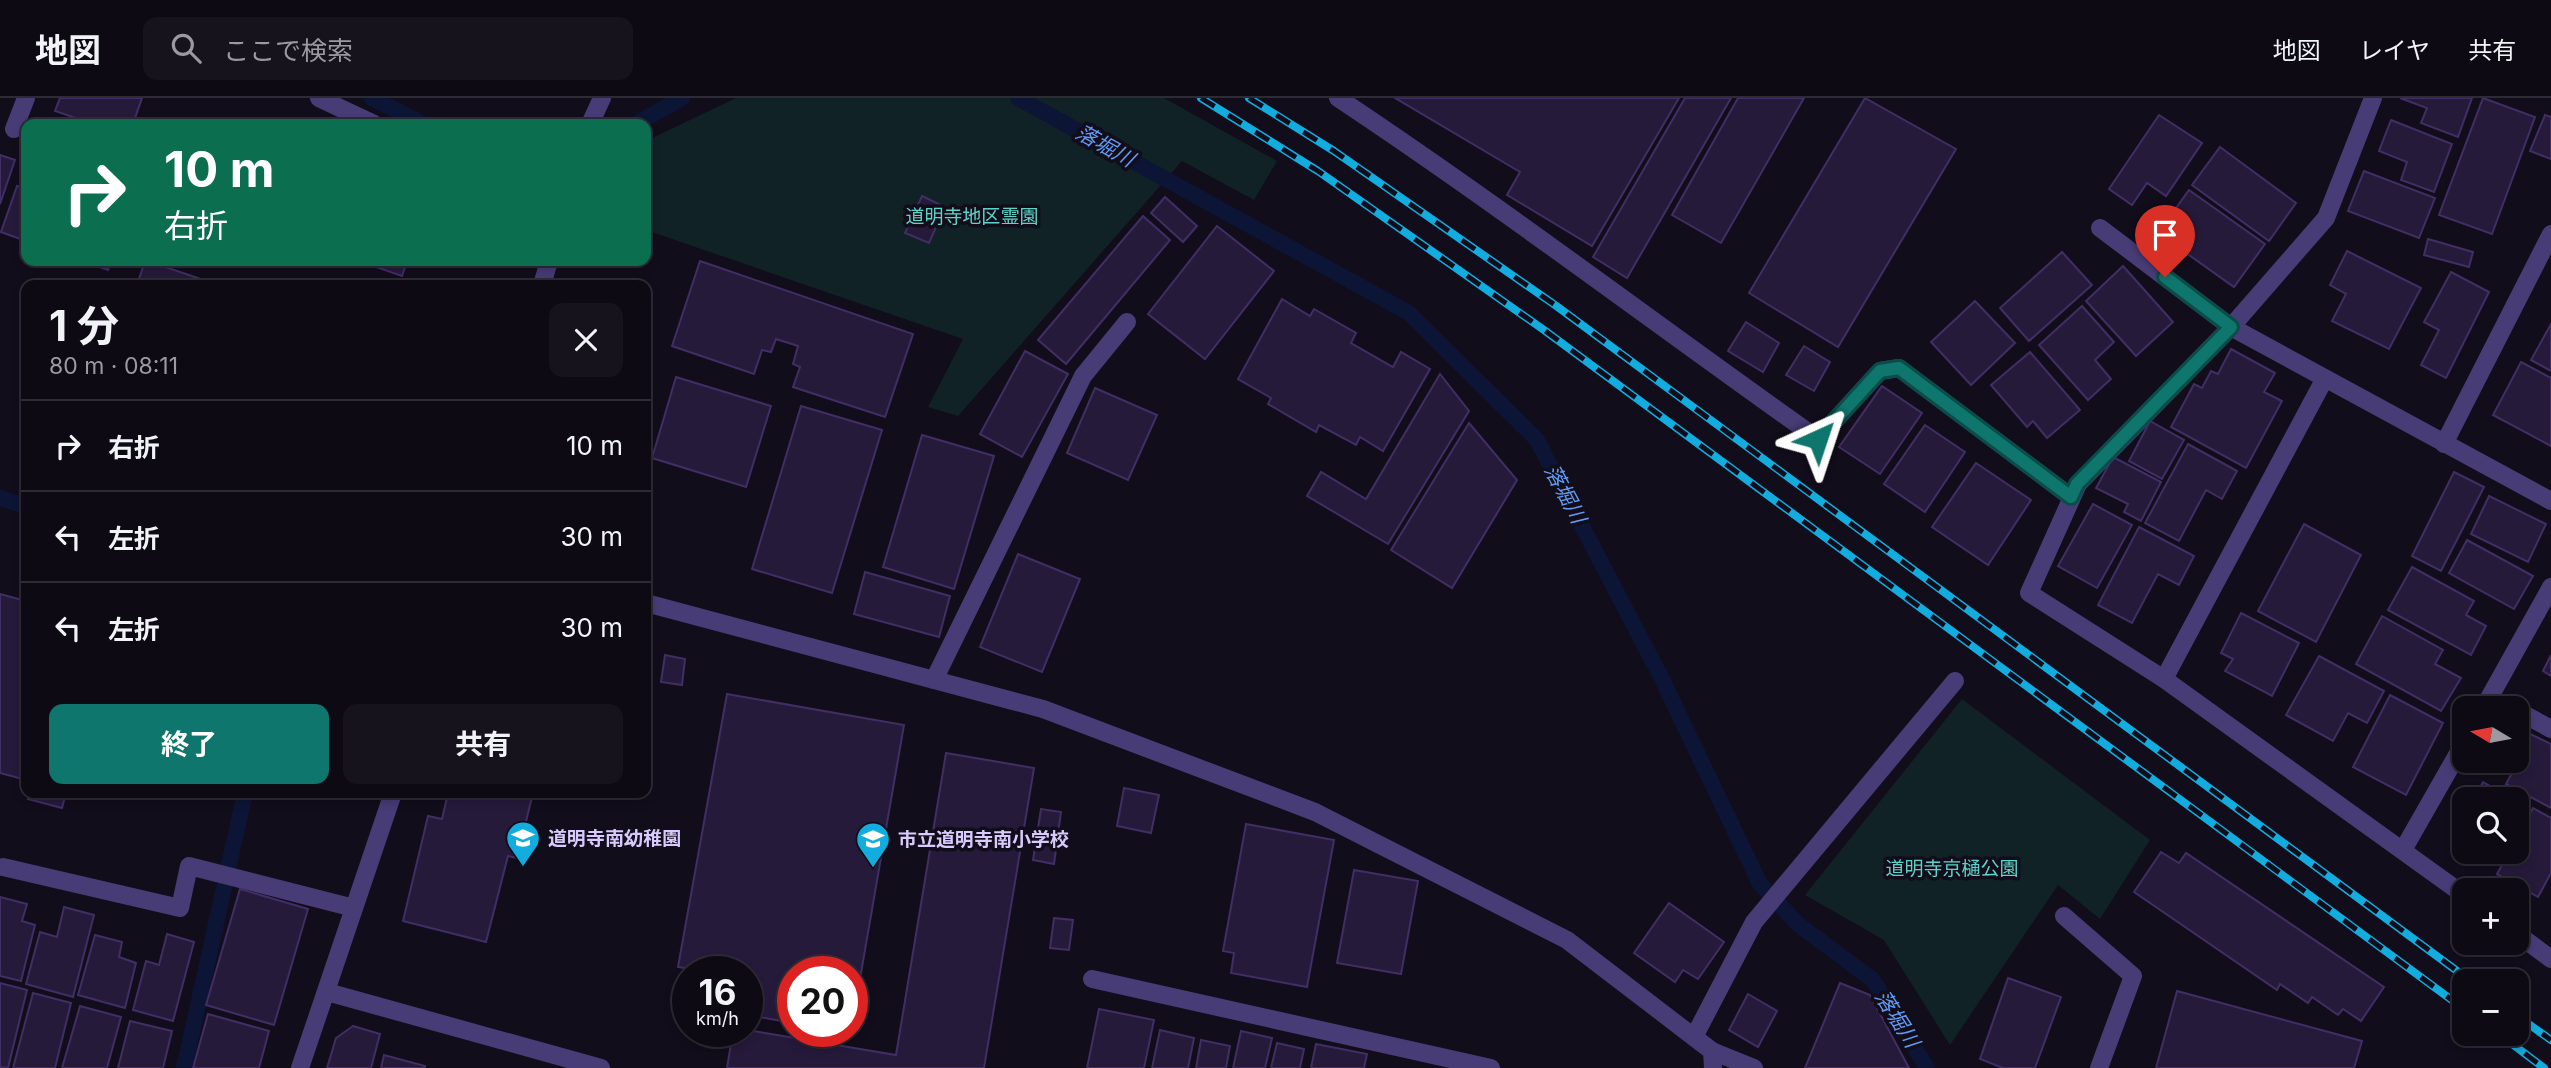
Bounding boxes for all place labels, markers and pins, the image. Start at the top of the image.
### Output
pin [2135,205,2195,277]
school or university icon: 道明寺南幼稚園 [504,819,542,868]
school or university icon: 市立道明寺南小学校 [854,820,892,869]
place label: 道明寺南幼稚園 [548,827,681,850]
place label: 市立道明寺南小学校 [898,828,1069,851]

